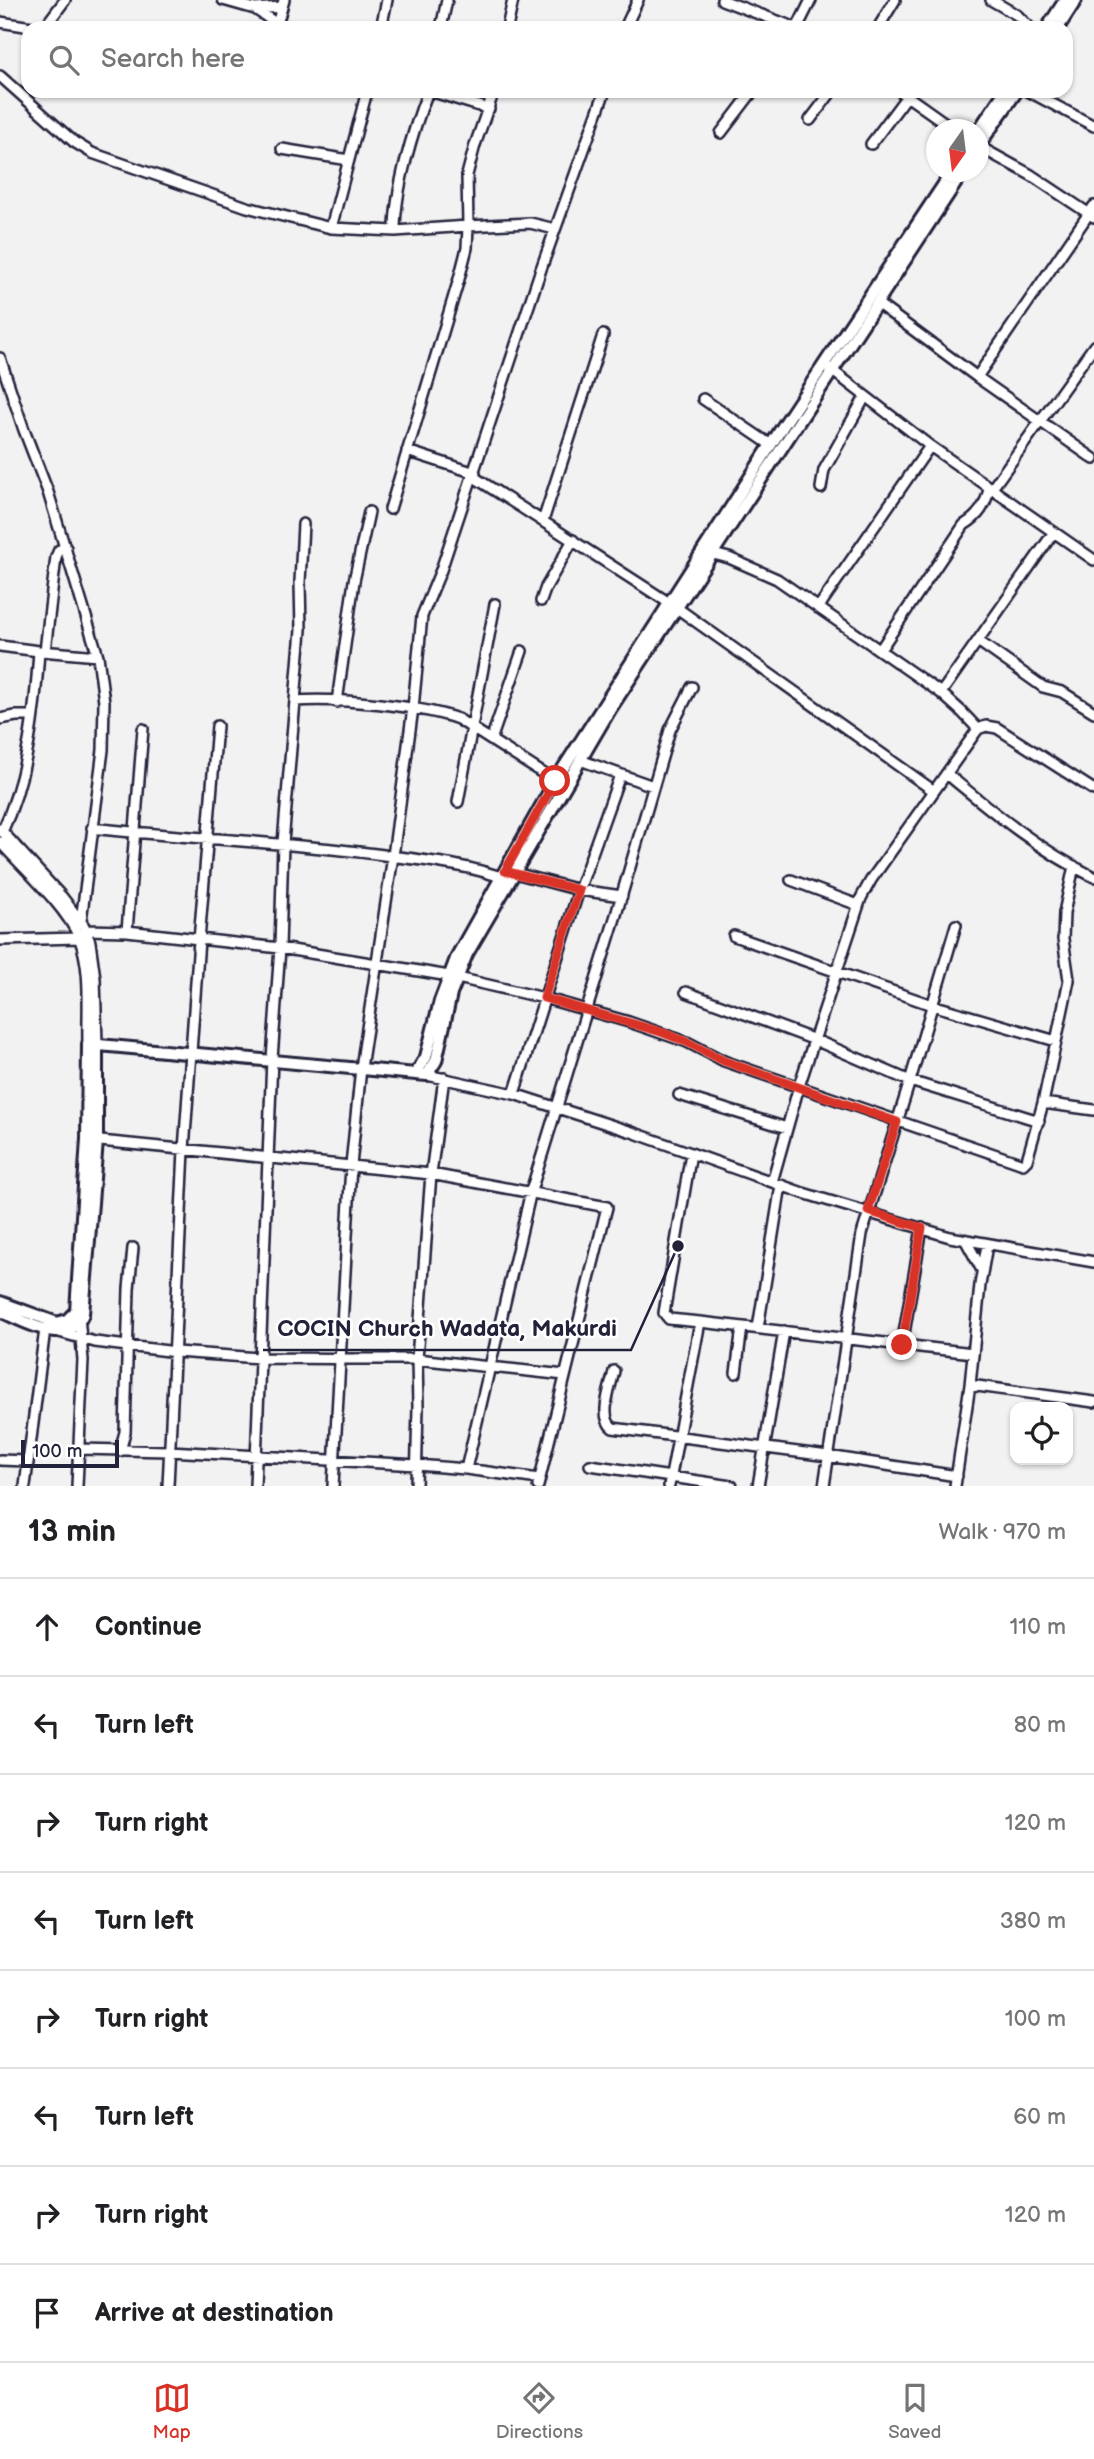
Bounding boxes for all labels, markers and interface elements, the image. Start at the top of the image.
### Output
search box [21,21,1073,98]
icon: search [45,41,83,79]
text: Search here [101,44,245,75]
north arrow [926,119,989,182]
route start [539,765,570,796]
callout: COCIN Church Wadata, Makurdi [263,1306,631,1350]
text: COCIN Church Wadata, Makurdi [277,1315,617,1343]
route end [886,1329,917,1360]
map controls [1010,1402,1073,1465]
button: locate [1010,1402,1073,1465]
scale bar [21,1437,119,1469]
text: 100 m [32,1440,83,1463]
text: 13 min [28,1514,116,1550]
text: Walk · 970 m [939,1518,1066,1546]
icon: ahead [28,1608,66,1646]
text: Continue [95,1612,202,1643]
text: 110 m [1009,1613,1066,1641]
icon: left [28,1706,66,1744]
text: Turn left [95,1710,194,1741]
text: 80 m [1014,1711,1066,1739]
icon: right [28,1804,66,1842]
text: Turn right [95,1808,208,1839]
text: 120 m [1005,1809,1066,1837]
icon: left [28,1902,66,1940]
text: Turn left [95,1906,194,1937]
text: 380 m [1000,1907,1066,1935]
icon: right [28,2000,66,2038]
text: Turn right [95,2004,208,2035]
text: 100 m [1005,2005,1066,2033]
icon: left [28,2098,66,2136]
text: Turn left [95,2102,194,2133]
text: 60 m [1013,2103,1066,2131]
icon: right [28,2196,66,2234]
text: Turn right [95,2200,208,2231]
text: 120 m [1005,2201,1066,2229]
icon: arrive [28,2294,66,2332]
text: Arrive at destination [95,2298,334,2329]
tab: Map [153,2379,191,2444]
tab: Directions [496,2379,583,2444]
tab: Saved [888,2379,941,2444]

